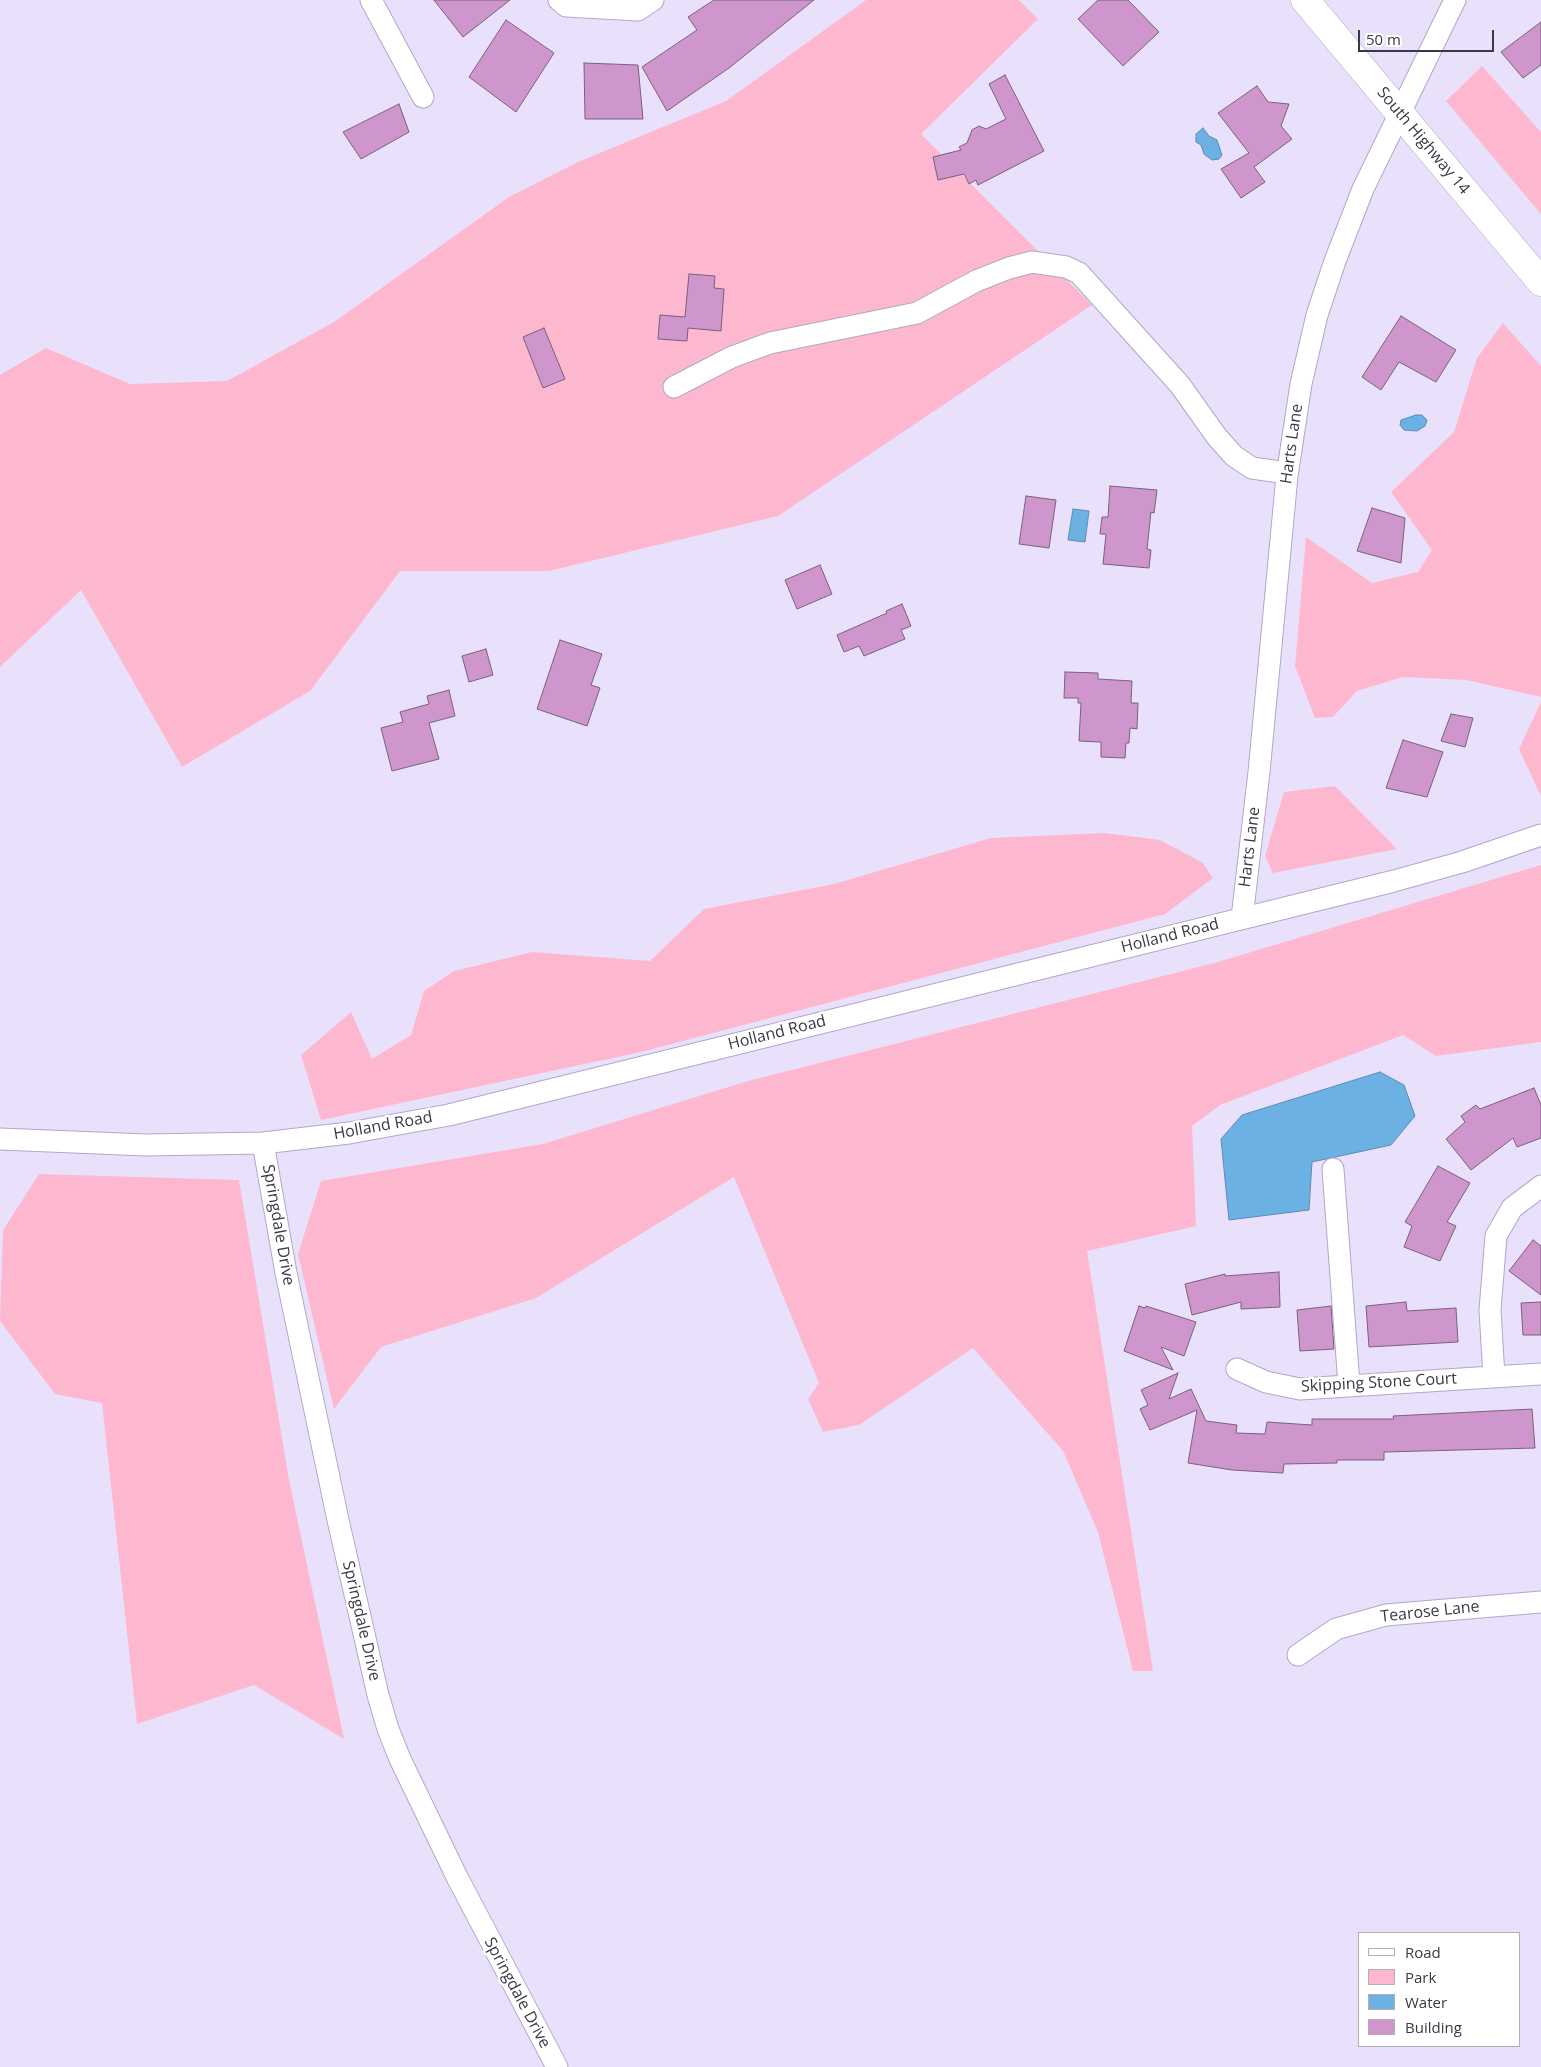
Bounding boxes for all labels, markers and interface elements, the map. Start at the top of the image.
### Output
scale bar [1361,20,1497,52]
text: 50 m [1366,29,1401,49]
street label: South Highway 14 [1373,84,1473,198]
street label: Harts Lane [1277,403,1307,485]
street label: Harts Lane [1236,806,1264,888]
street label: Holland Road [1119,915,1221,957]
street label: Holland Road [726,1012,828,1054]
street label: Holland Road [332,1108,434,1144]
street label: Springdale Drive [258,1163,298,1287]
street label: Skipping Stone Court [1300,1369,1458,1397]
street label: Springdale Drive [338,1559,384,1683]
street label: Tearose Lane [1379,1597,1481,1627]
legend [1358,1932,1521,2047]
street label: Springdale Drive [480,1934,554,2052]
text: Road [1405,1942,1441,1962]
text: Park [1405,1967,1436,1987]
text: Water [1405,1992,1447,2012]
text: Building [1405,2017,1462,2037]

